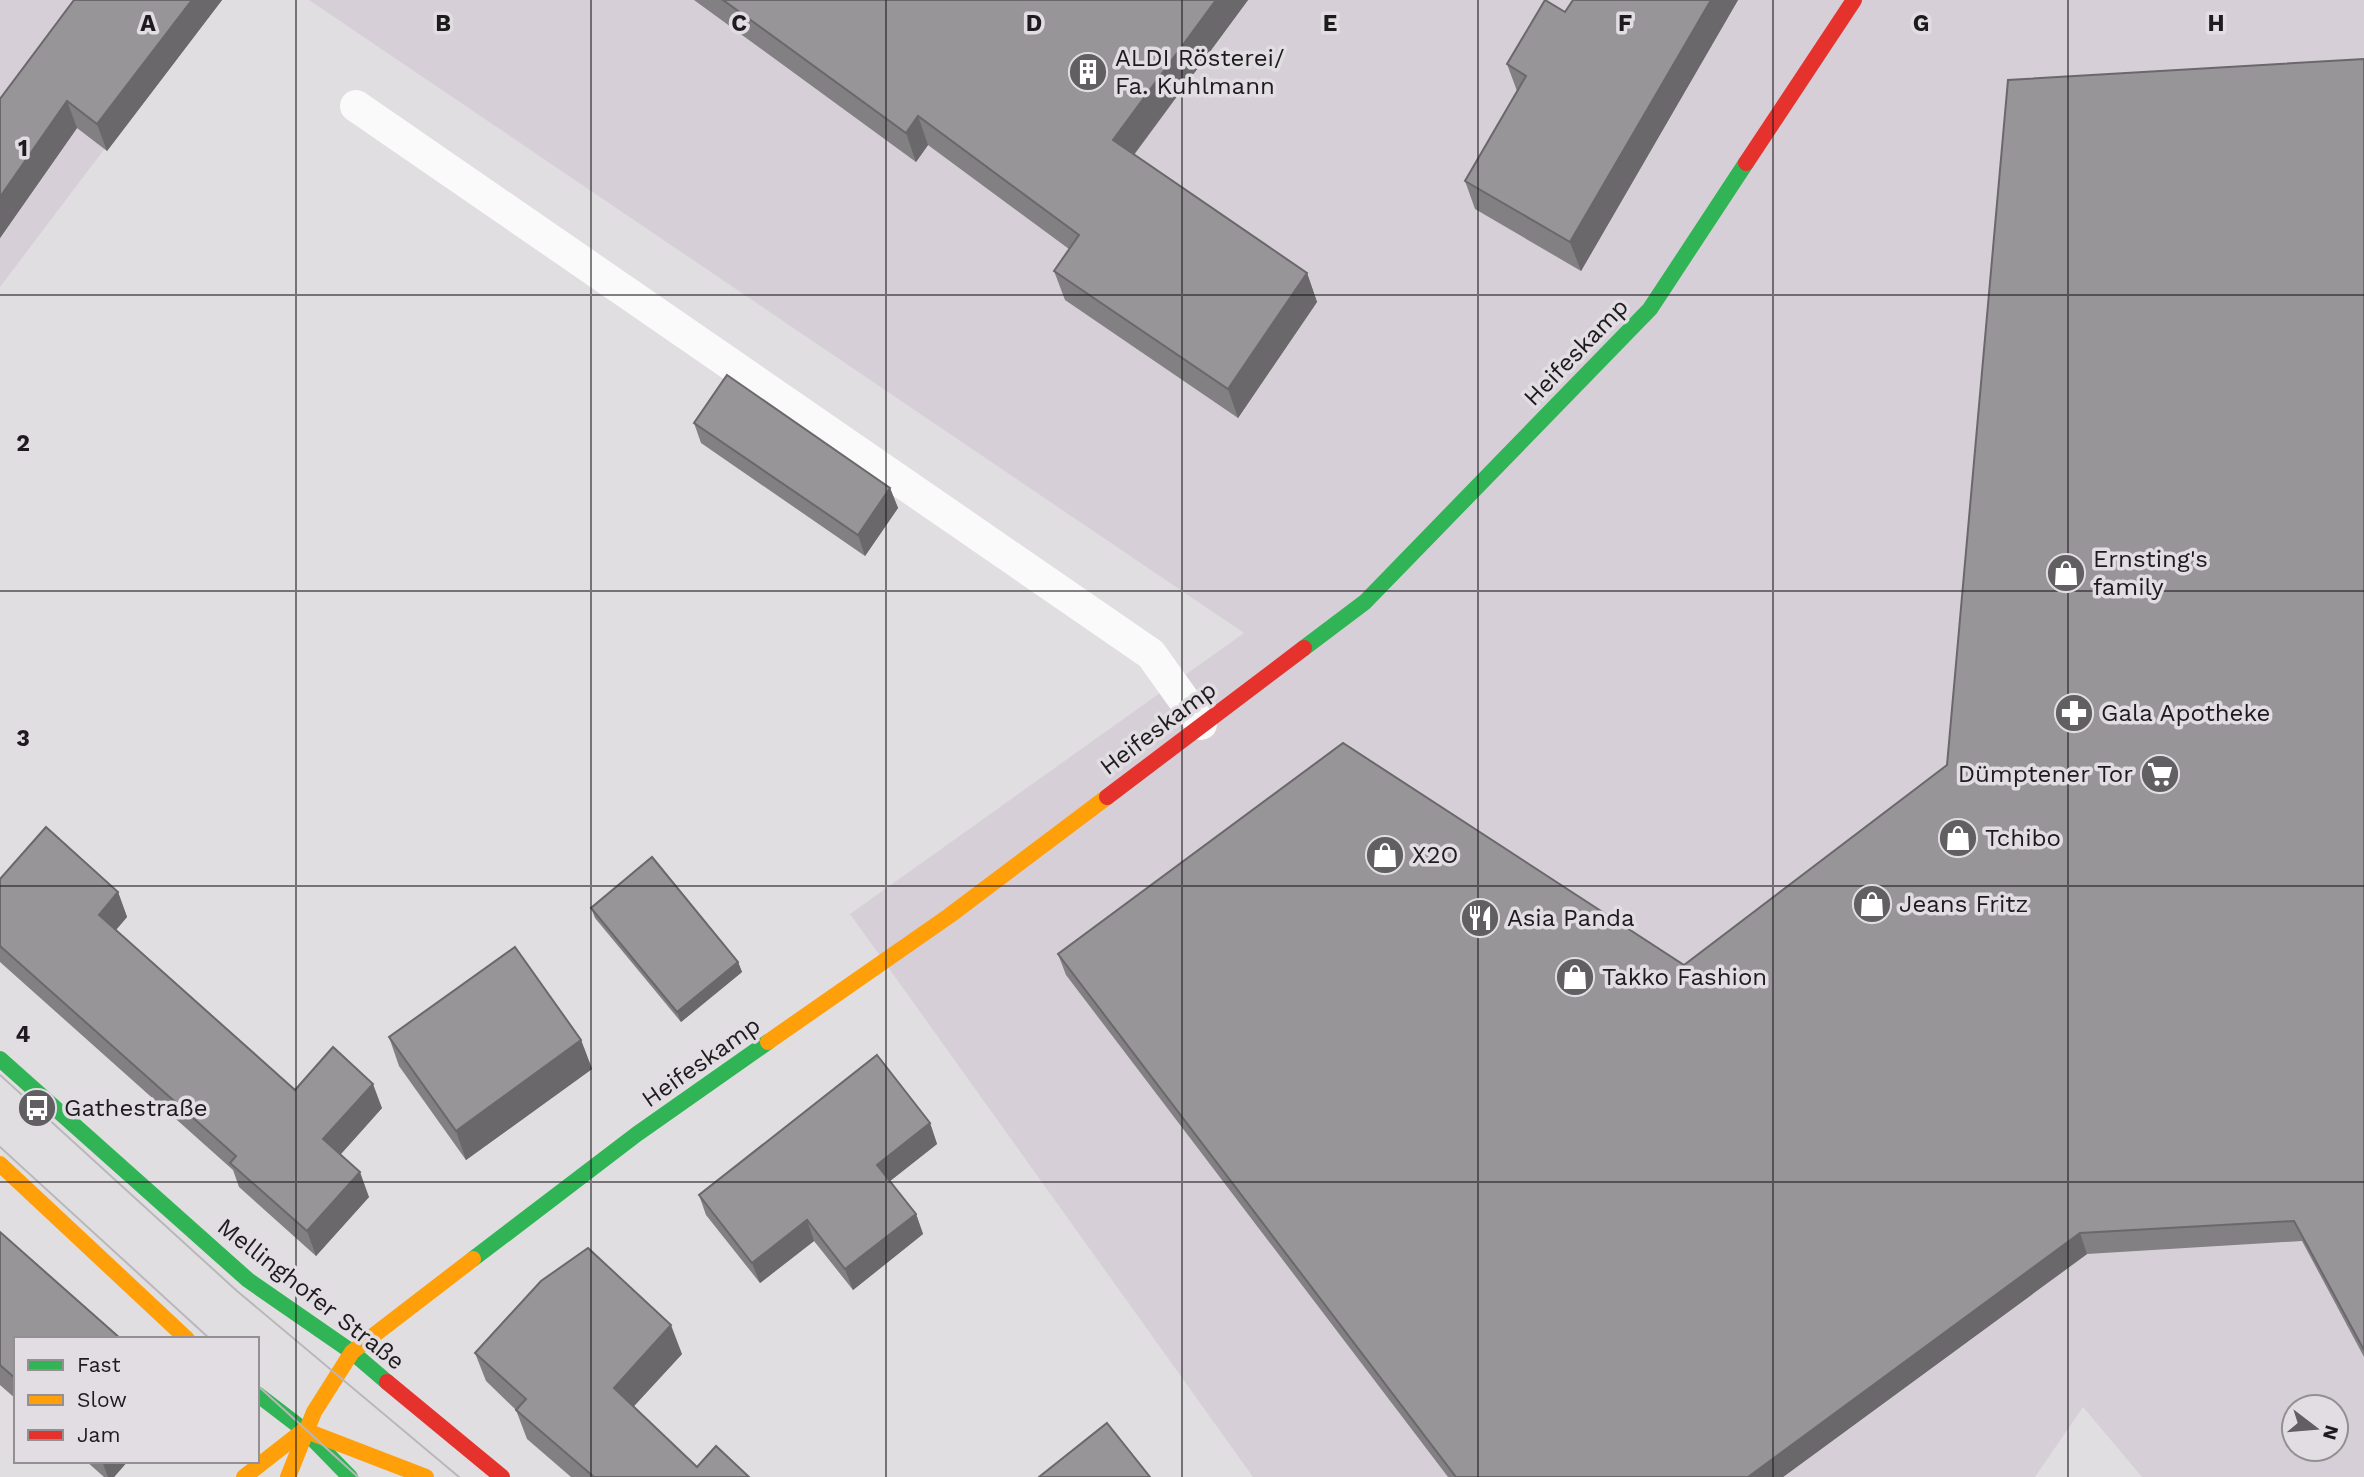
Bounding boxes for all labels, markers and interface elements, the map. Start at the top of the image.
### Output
text: A [140,10,156,37]
text: B [435,10,451,37]
text: C [731,10,747,37]
text: D [1026,10,1042,37]
text: E [1323,10,1337,37]
text: F [1618,10,1632,37]
text: G [1913,10,1929,37]
text: H [2207,10,2225,37]
place label: ALDI Rösterei/ Fa. Kuhlmann [1115,44,1284,100]
building icon: ALDI Rösterei/ Fa. Kuhlmann [1067,51,1109,93]
text: 1 [18,135,28,162]
street label: Heifeskamp [1518,293,1634,411]
text: 2 [16,430,30,457]
place label: Ernsting's family [2093,545,2208,601]
shop icon: Ernsting's family [2045,552,2087,594]
street label: Heifeskamp [1094,675,1222,781]
pharmacy icon: Gala Apotheke [2053,692,2095,734]
place label: Gala Apotheke [2101,699,2270,727]
text: 3 [16,725,30,752]
supermarket icon: Dümptener Tor [2139,753,2181,795]
place label: Dümptener Tor [1958,760,2133,788]
shop icon: Tchibo [1937,817,1979,859]
place label: Tchibo [1985,824,2061,852]
shop icon: X2O [1364,834,1406,876]
place label: X2O [1412,841,1458,869]
shop icon: Jeans Fritz [1851,883,1893,925]
place label: Jeans Fritz [1899,890,2028,918]
restaurant icon: Asia Panda [1459,897,1501,939]
place label: Asia Panda [1507,904,1635,932]
shop icon: Takko Fashion [1554,956,1596,998]
place label: Takko Fashion [1602,963,1767,991]
street label: Heifeskamp [636,1011,766,1113]
text: 4 [16,1021,31,1048]
bus stop icon: Gathestraße [16,1087,58,1129]
place label: Gathestraße [64,1094,208,1122]
street label: Mellinghofer Straße [212,1212,410,1376]
legend [14,1337,259,1463]
text: Fast [77,1352,121,1377]
text: Slow [77,1387,127,1412]
north arrow [2280,1393,2350,1463]
text: Jam [77,1422,120,1447]
text: N [2318,1423,2344,1442]

